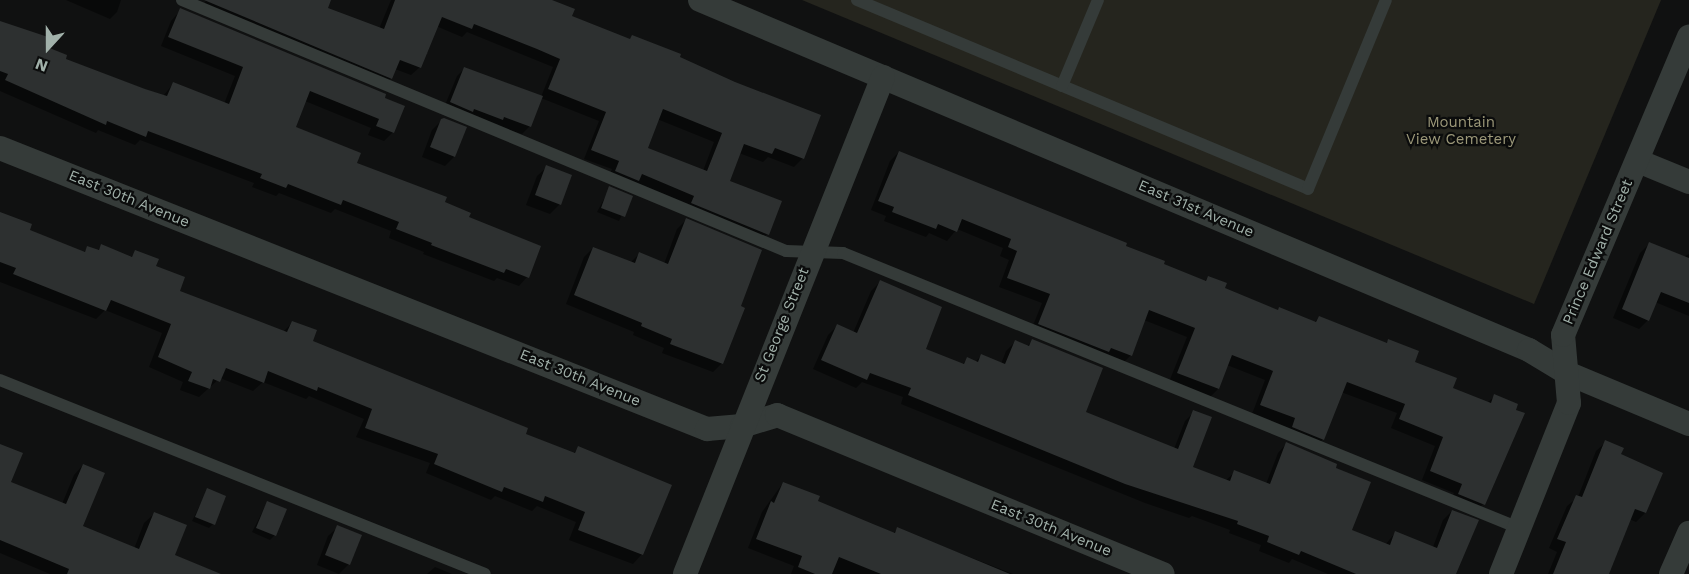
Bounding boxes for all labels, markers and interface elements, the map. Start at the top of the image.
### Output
north arrow [18,18,78,78]
text: N [32,54,50,76]
park label: Mountain View Cemetery [1406,113,1516,148]
street label: East 30th Avenue [66,166,192,232]
street label: East 31st Avenue [1135,176,1257,242]
street label: Prince Edward Street [1559,177,1637,327]
street label: St George Street [751,265,813,385]
street label: East 30th Avenue [517,345,643,411]
street label: East 30th Avenue [988,495,1114,561]

